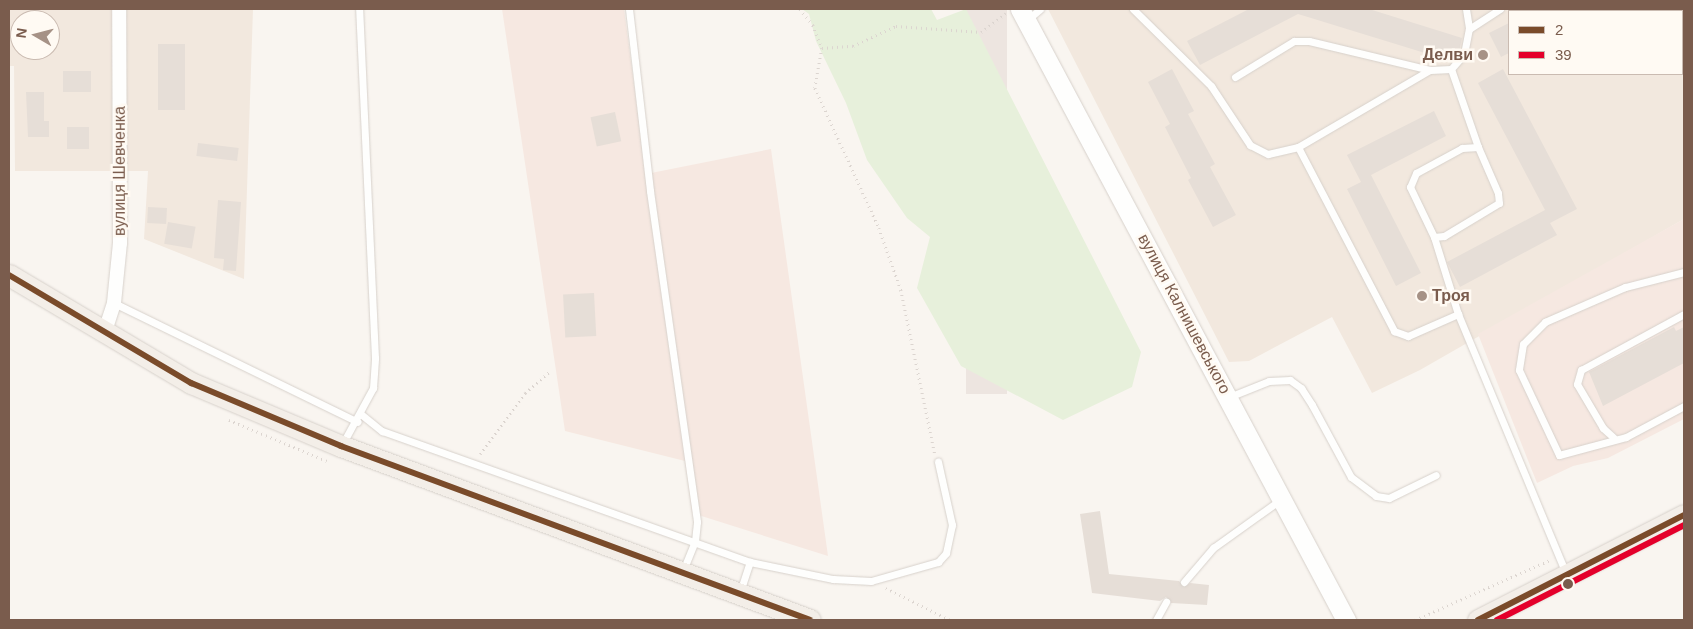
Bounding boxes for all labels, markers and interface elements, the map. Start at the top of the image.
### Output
north arrow [10,10,60,60]
legend [1508,10,1683,75]
text: 2 [1555,21,1563,38]
text: N [13,27,30,39]
place label: Делви [1423,45,1473,65]
text: 39 [1555,46,1572,63]
marker: Делви [1477,49,1489,61]
street label: вулиця Шевченка [110,106,130,236]
street label: вулиця Калнишевського [1134,231,1234,397]
place label: Троя [1432,286,1470,306]
marker: Троя [1416,290,1428,302]
unlabelled marker [1563,579,1573,589]

